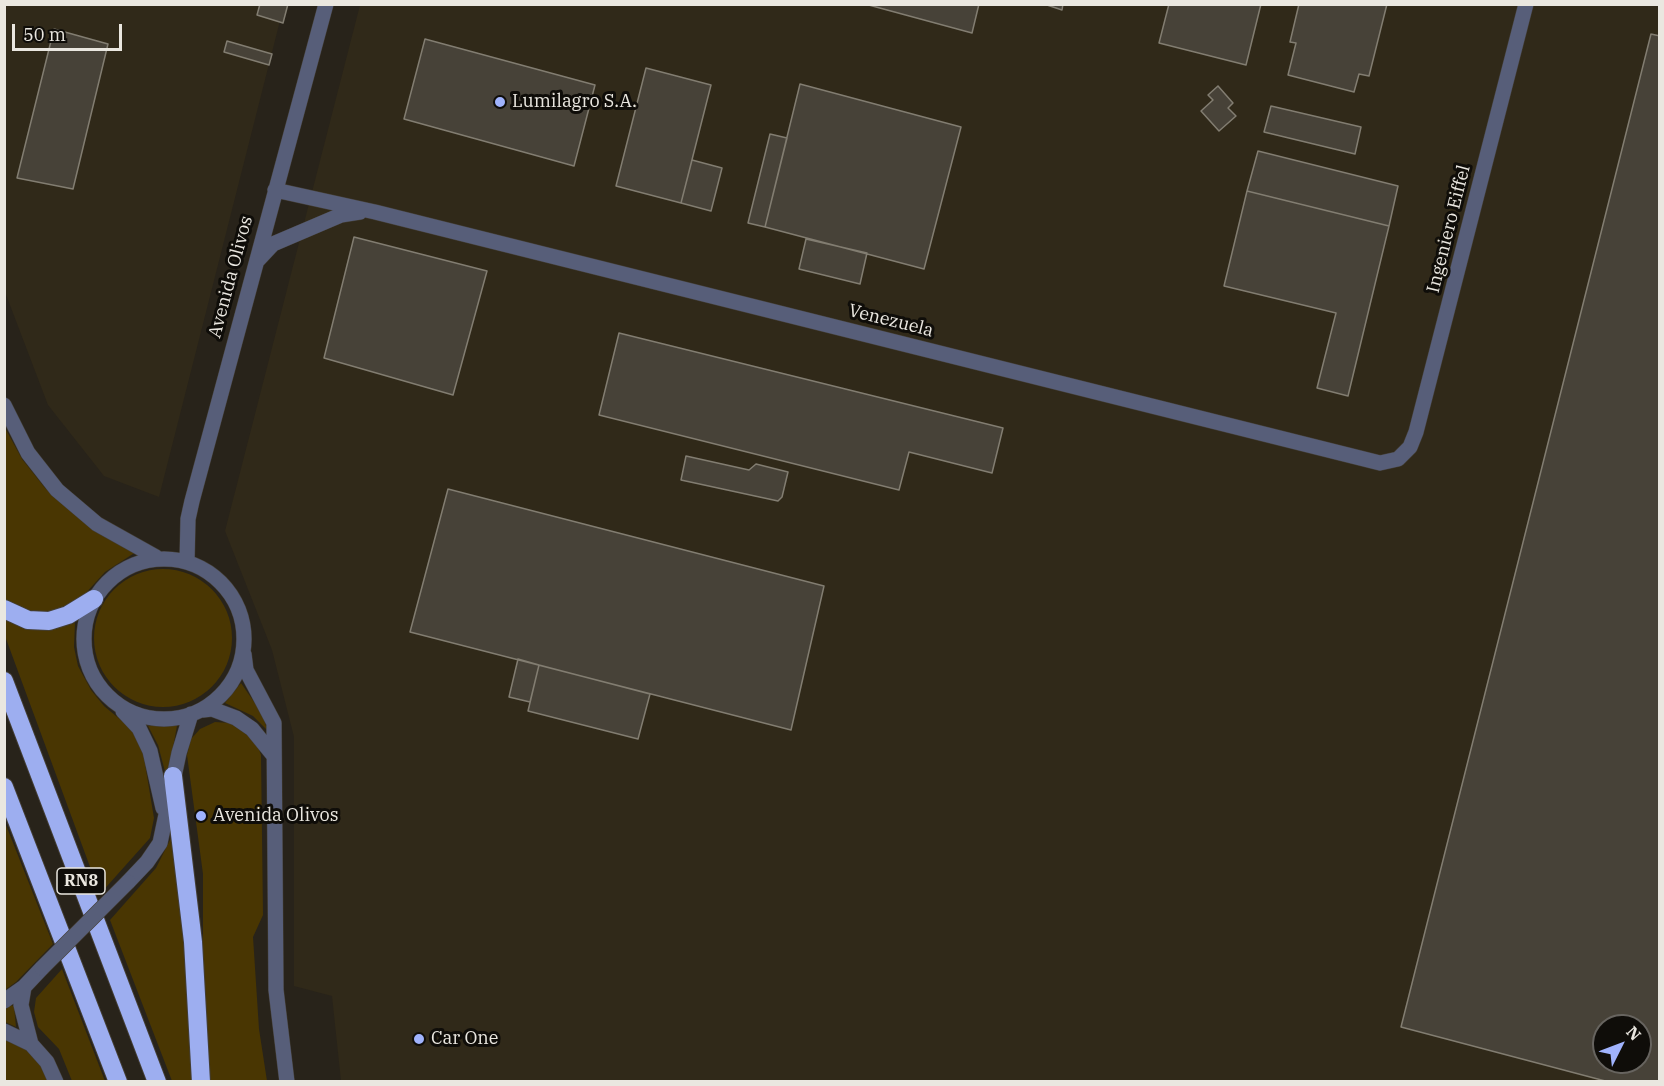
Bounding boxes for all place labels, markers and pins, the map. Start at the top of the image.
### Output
place label: Lumilagro S.A. [512,91,637,113]
marker: Lumilagro S.A. [493,95,507,109]
place label: Avenida Olivos [213,805,338,827]
marker: Avenida Olivos [194,809,208,823]
place label: Car One [431,1028,499,1050]
marker: Car One [412,1032,426,1046]

